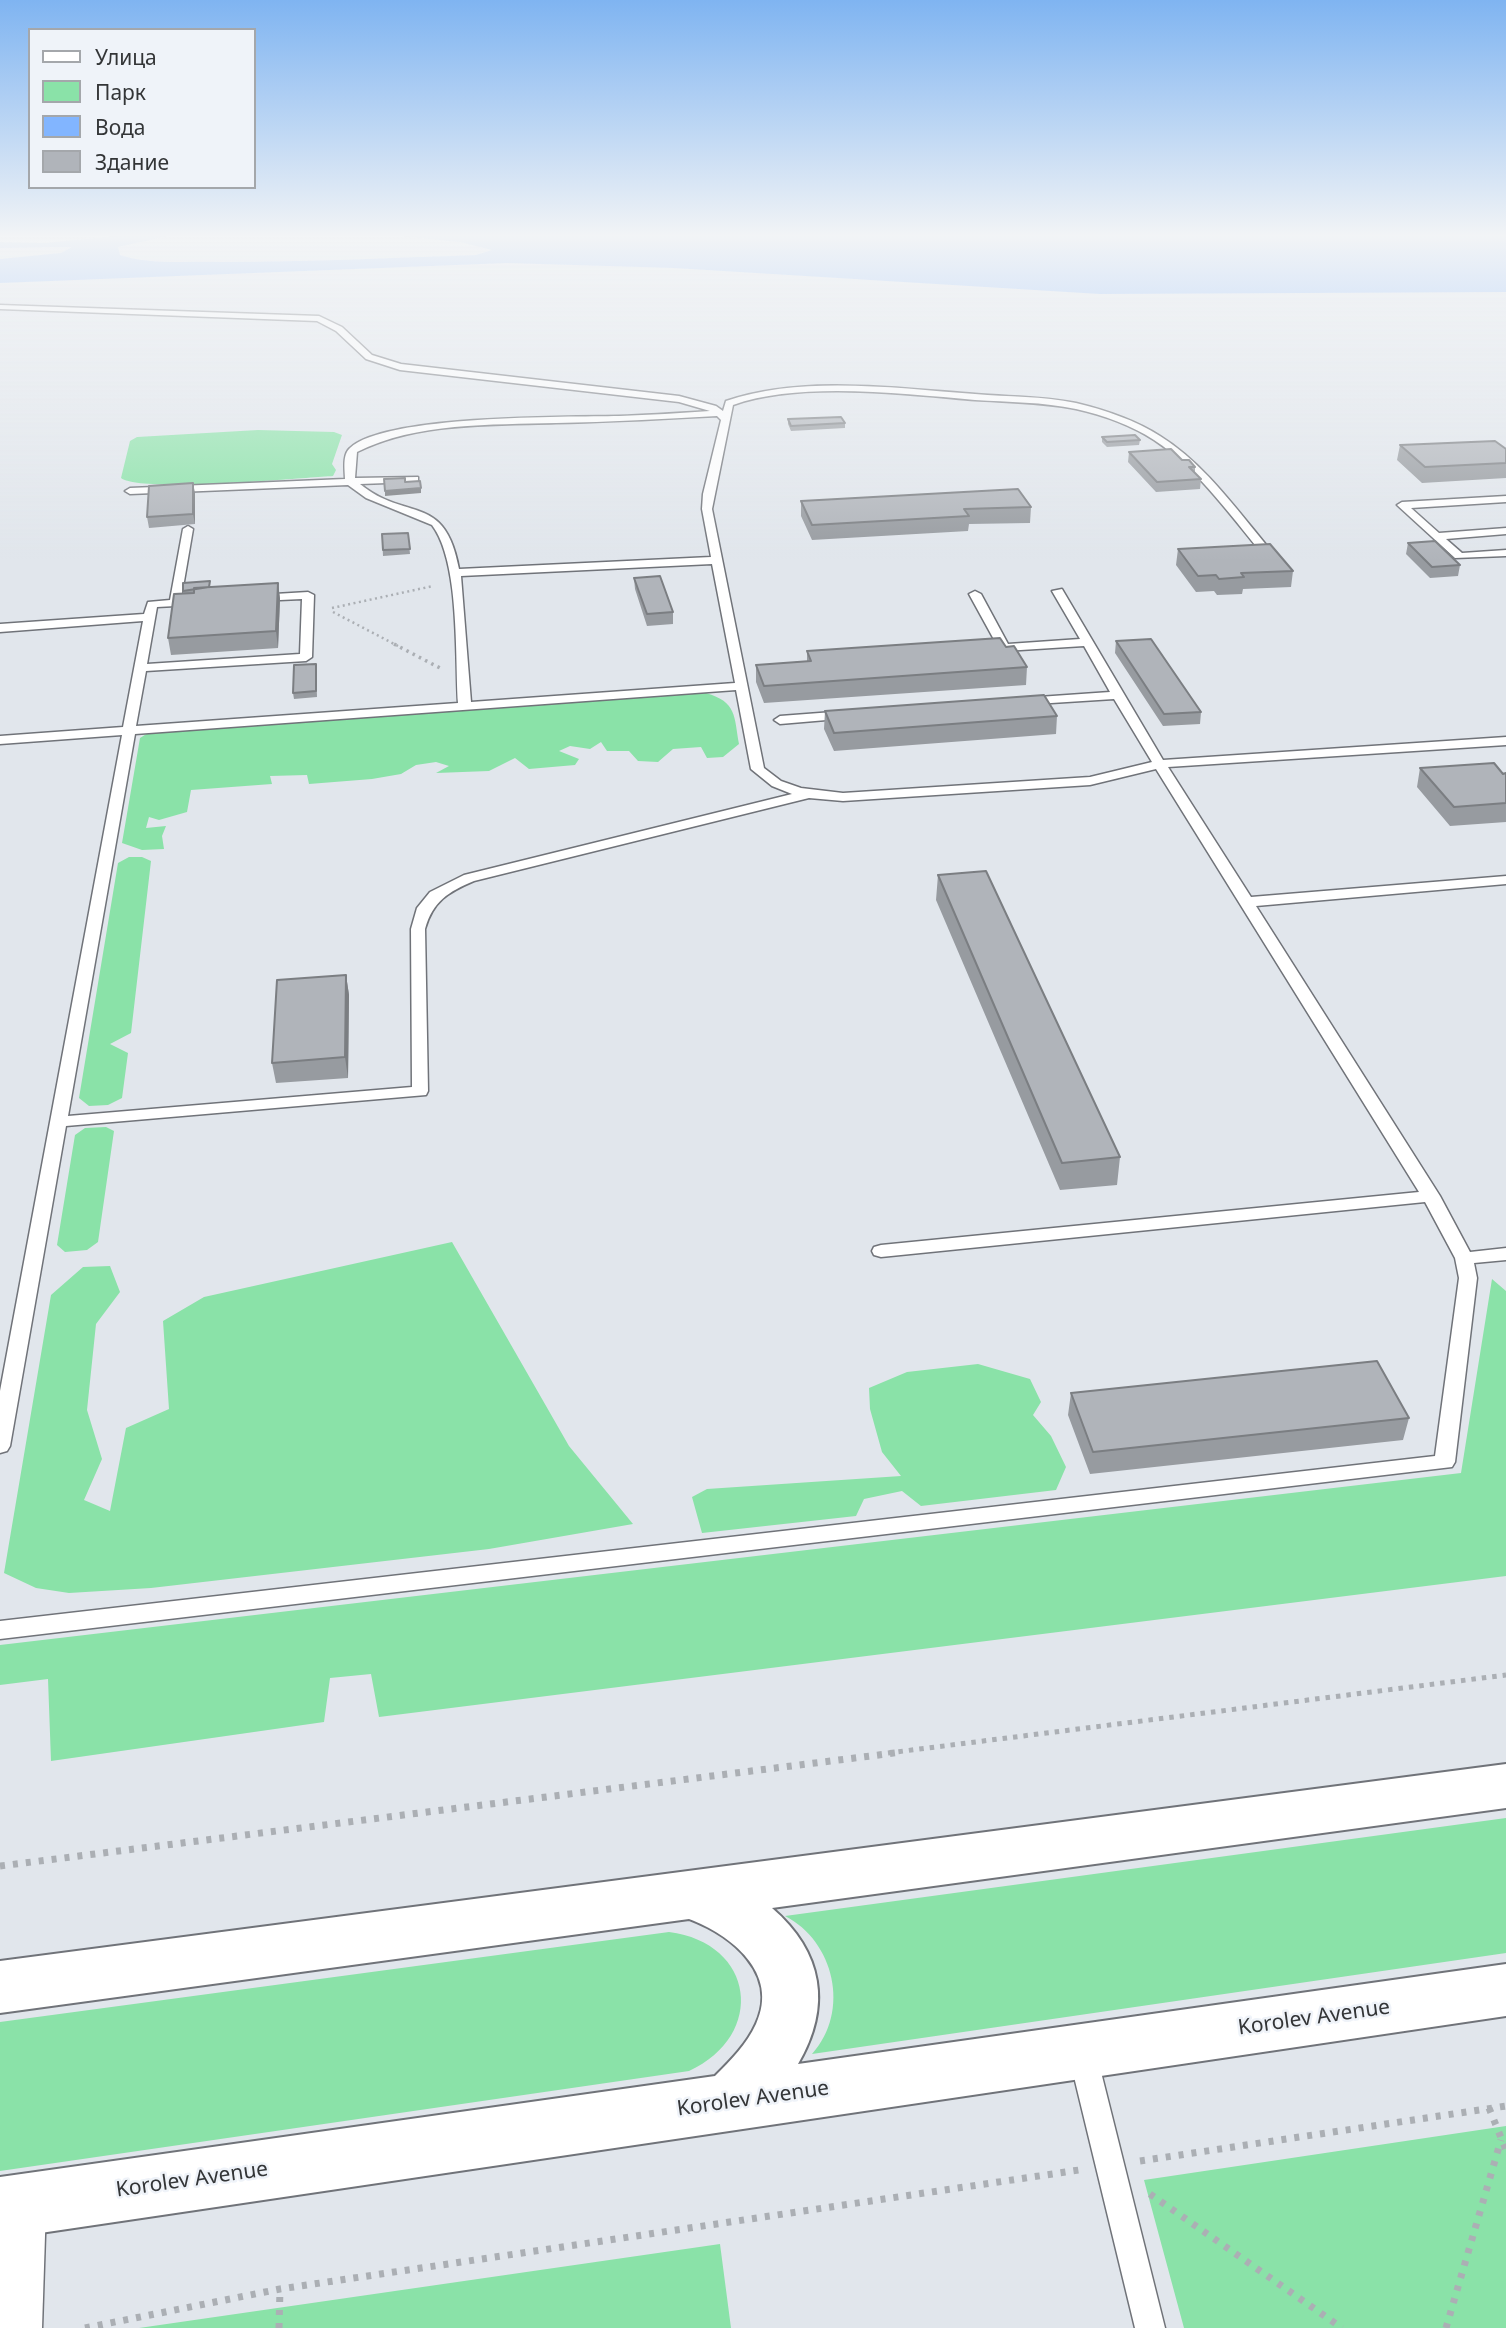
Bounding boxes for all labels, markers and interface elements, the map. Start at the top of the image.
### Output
legend [28,28,256,189]
text: Улица [95,43,157,71]
text: Парк [95,78,146,106]
text: Вода [95,113,145,141]
text: Здание [95,148,169,176]
street label: Korolev Avenue [1236,1995,1392,2041]
street label: Korolev Avenue [675,2076,831,2122]
street label: Korolev Avenue [114,2157,270,2203]

